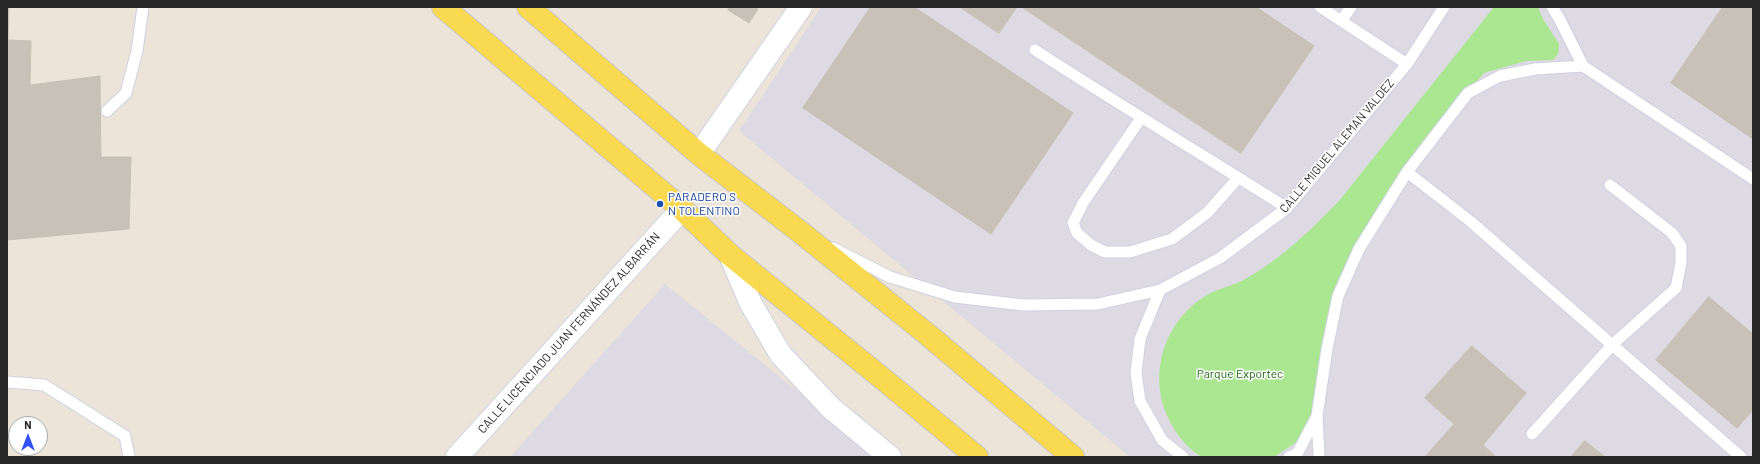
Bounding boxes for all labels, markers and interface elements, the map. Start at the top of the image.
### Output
street label: CALLE MIGUEL ALEMAN VALDEZ [1277,76,1397,216]
place label: PARADERO S N TOLENTINO [668,190,740,218]
marker: PARADERO S N TOLENTINO [655,199,665,209]
street label: CALLE LICENCIADO JUAN FERNÁNDEZ ALBARRÁN [475,230,663,436]
park label: Parque Exportec [1197,367,1283,381]
north arrow [8,416,48,456]
text: N [24,418,32,431]

